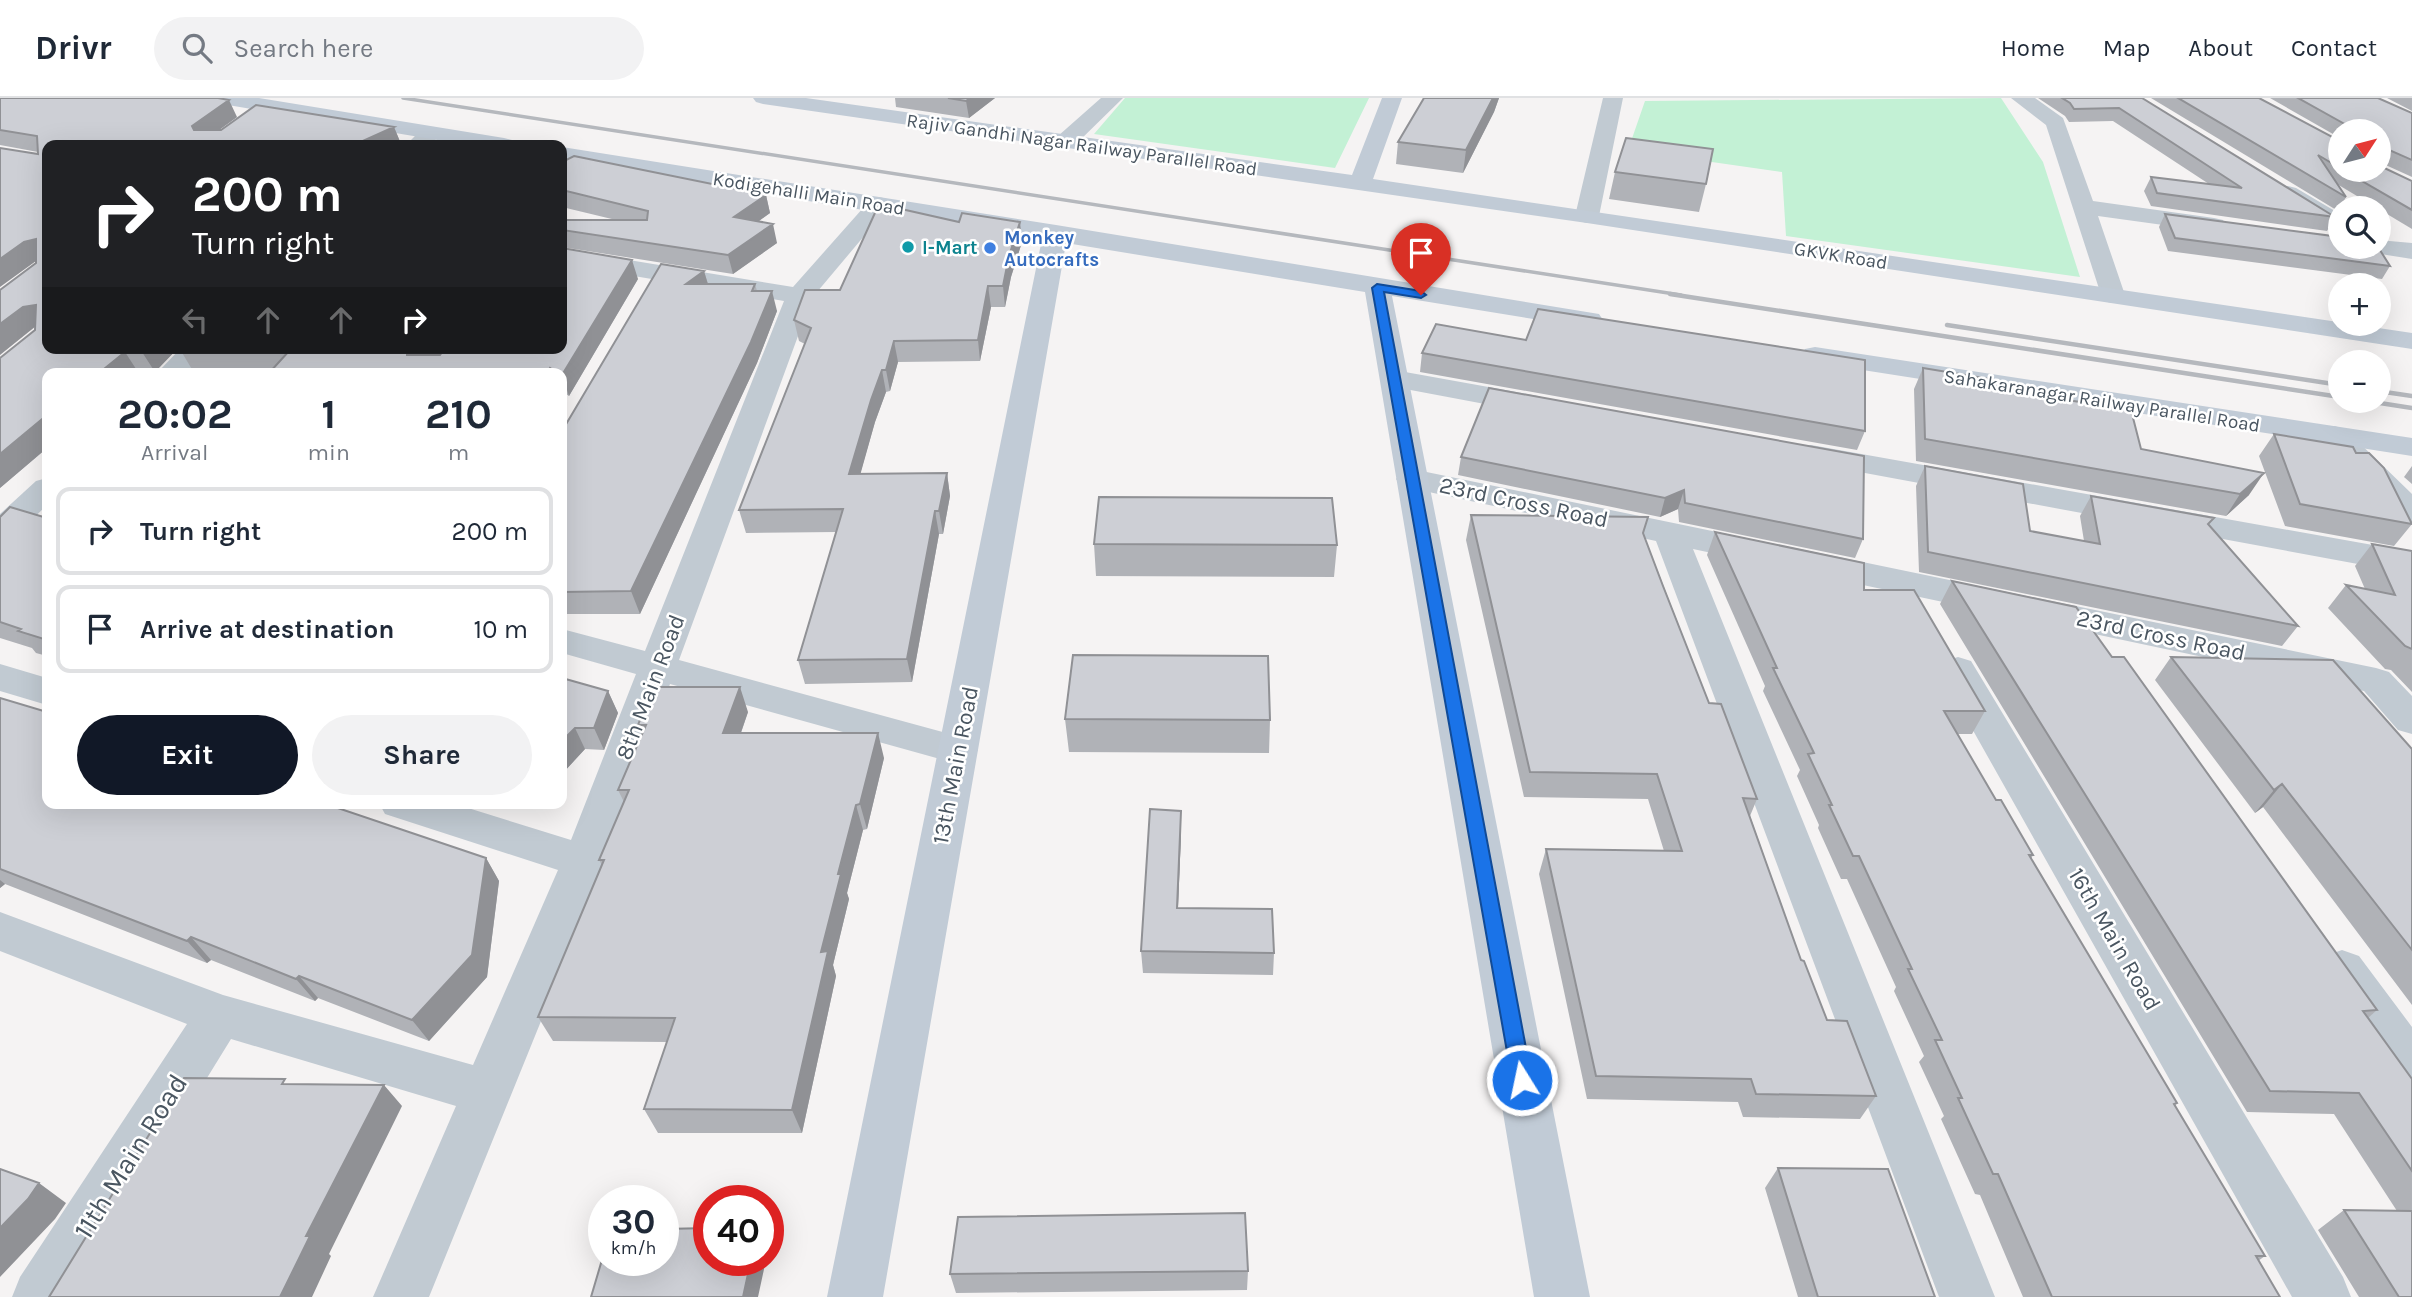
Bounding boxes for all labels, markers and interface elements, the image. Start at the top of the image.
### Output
search box [154,17,644,80]
text: Drivr [35,29,112,67]
icon: search [178,29,216,67]
text: Search here [234,33,373,64]
text: Home [2001,34,2065,62]
text: Map [2103,34,2150,62]
text: About [2188,34,2253,62]
text: Contact [2291,34,2377,62]
street label: Rajiv Gandhi Nagar Railway Parallel Road [905,109,1259,181]
north arrow [2328,119,2390,182]
map controls [2328,119,2391,413]
text: 200 m [192,166,343,223]
icon: right [77,168,168,259]
street label: Kodigehalli Main Road [711,168,906,220]
button: search [2328,196,2391,259]
pin [1391,223,1451,295]
text: Turn right [192,225,334,262]
place label: Monkey Autocrafts [1004,227,1099,271]
icon: arrive [1402,234,1440,272]
place label: I-Mart [922,237,978,259]
street label: GKVK Road [1793,238,1889,274]
marker: I-Mart [900,239,916,255]
marker: Monkey Autocrafts [982,240,998,256]
button: + [2328,273,2391,336]
icon: left [176,301,214,339]
icon: ahead [249,301,287,339]
icon: ahead [322,301,360,339]
icon: right [395,301,433,339]
button: − [2328,350,2391,413]
street label: Sahakaranagar Railway Parallel Road [1942,365,2261,437]
text: 20:02 [117,389,232,439]
text: 1 [321,389,336,439]
text: 210 [425,389,492,439]
text: Arrival [141,439,208,466]
text: min [308,439,350,466]
text: m [448,439,469,466]
street label: 23rd Cross Road [1437,471,1611,534]
icon: right [81,512,119,550]
text: Turn right [140,516,261,547]
text: 200 m [452,516,528,547]
street label: 23rd Cross Road [2074,604,2248,667]
icon: arrive [81,610,119,648]
street label: 8th Main Road [610,611,691,764]
text: Arrive at destination [140,614,394,645]
text: 10 m [473,614,528,645]
street label: 13th Main Road [927,684,984,846]
button: Exit [77,715,298,795]
button: Share [312,715,532,795]
street label: 16th Main Road [2063,863,2166,1015]
position arrow [1485,1043,1559,1117]
street label: 11th Main Road [67,1068,194,1245]
speed limit sign: 40 [693,1185,784,1276]
text: 30 [612,1201,655,1242]
text: km/h [611,1237,656,1259]

